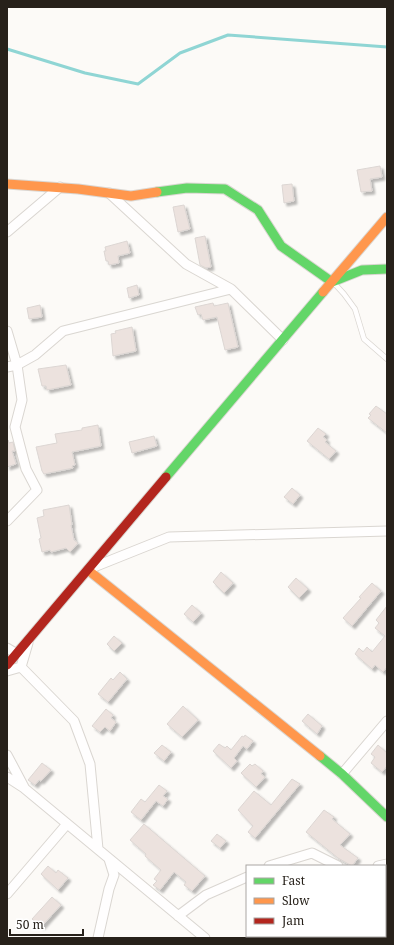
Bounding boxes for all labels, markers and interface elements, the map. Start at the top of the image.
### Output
legend [246,865,386,937]
text: Fast [282,872,305,889]
text: Slow [282,892,310,909]
scale bar [10,911,83,937]
text: Jam [281,912,304,929]
text: 50 m [16,916,44,933]

